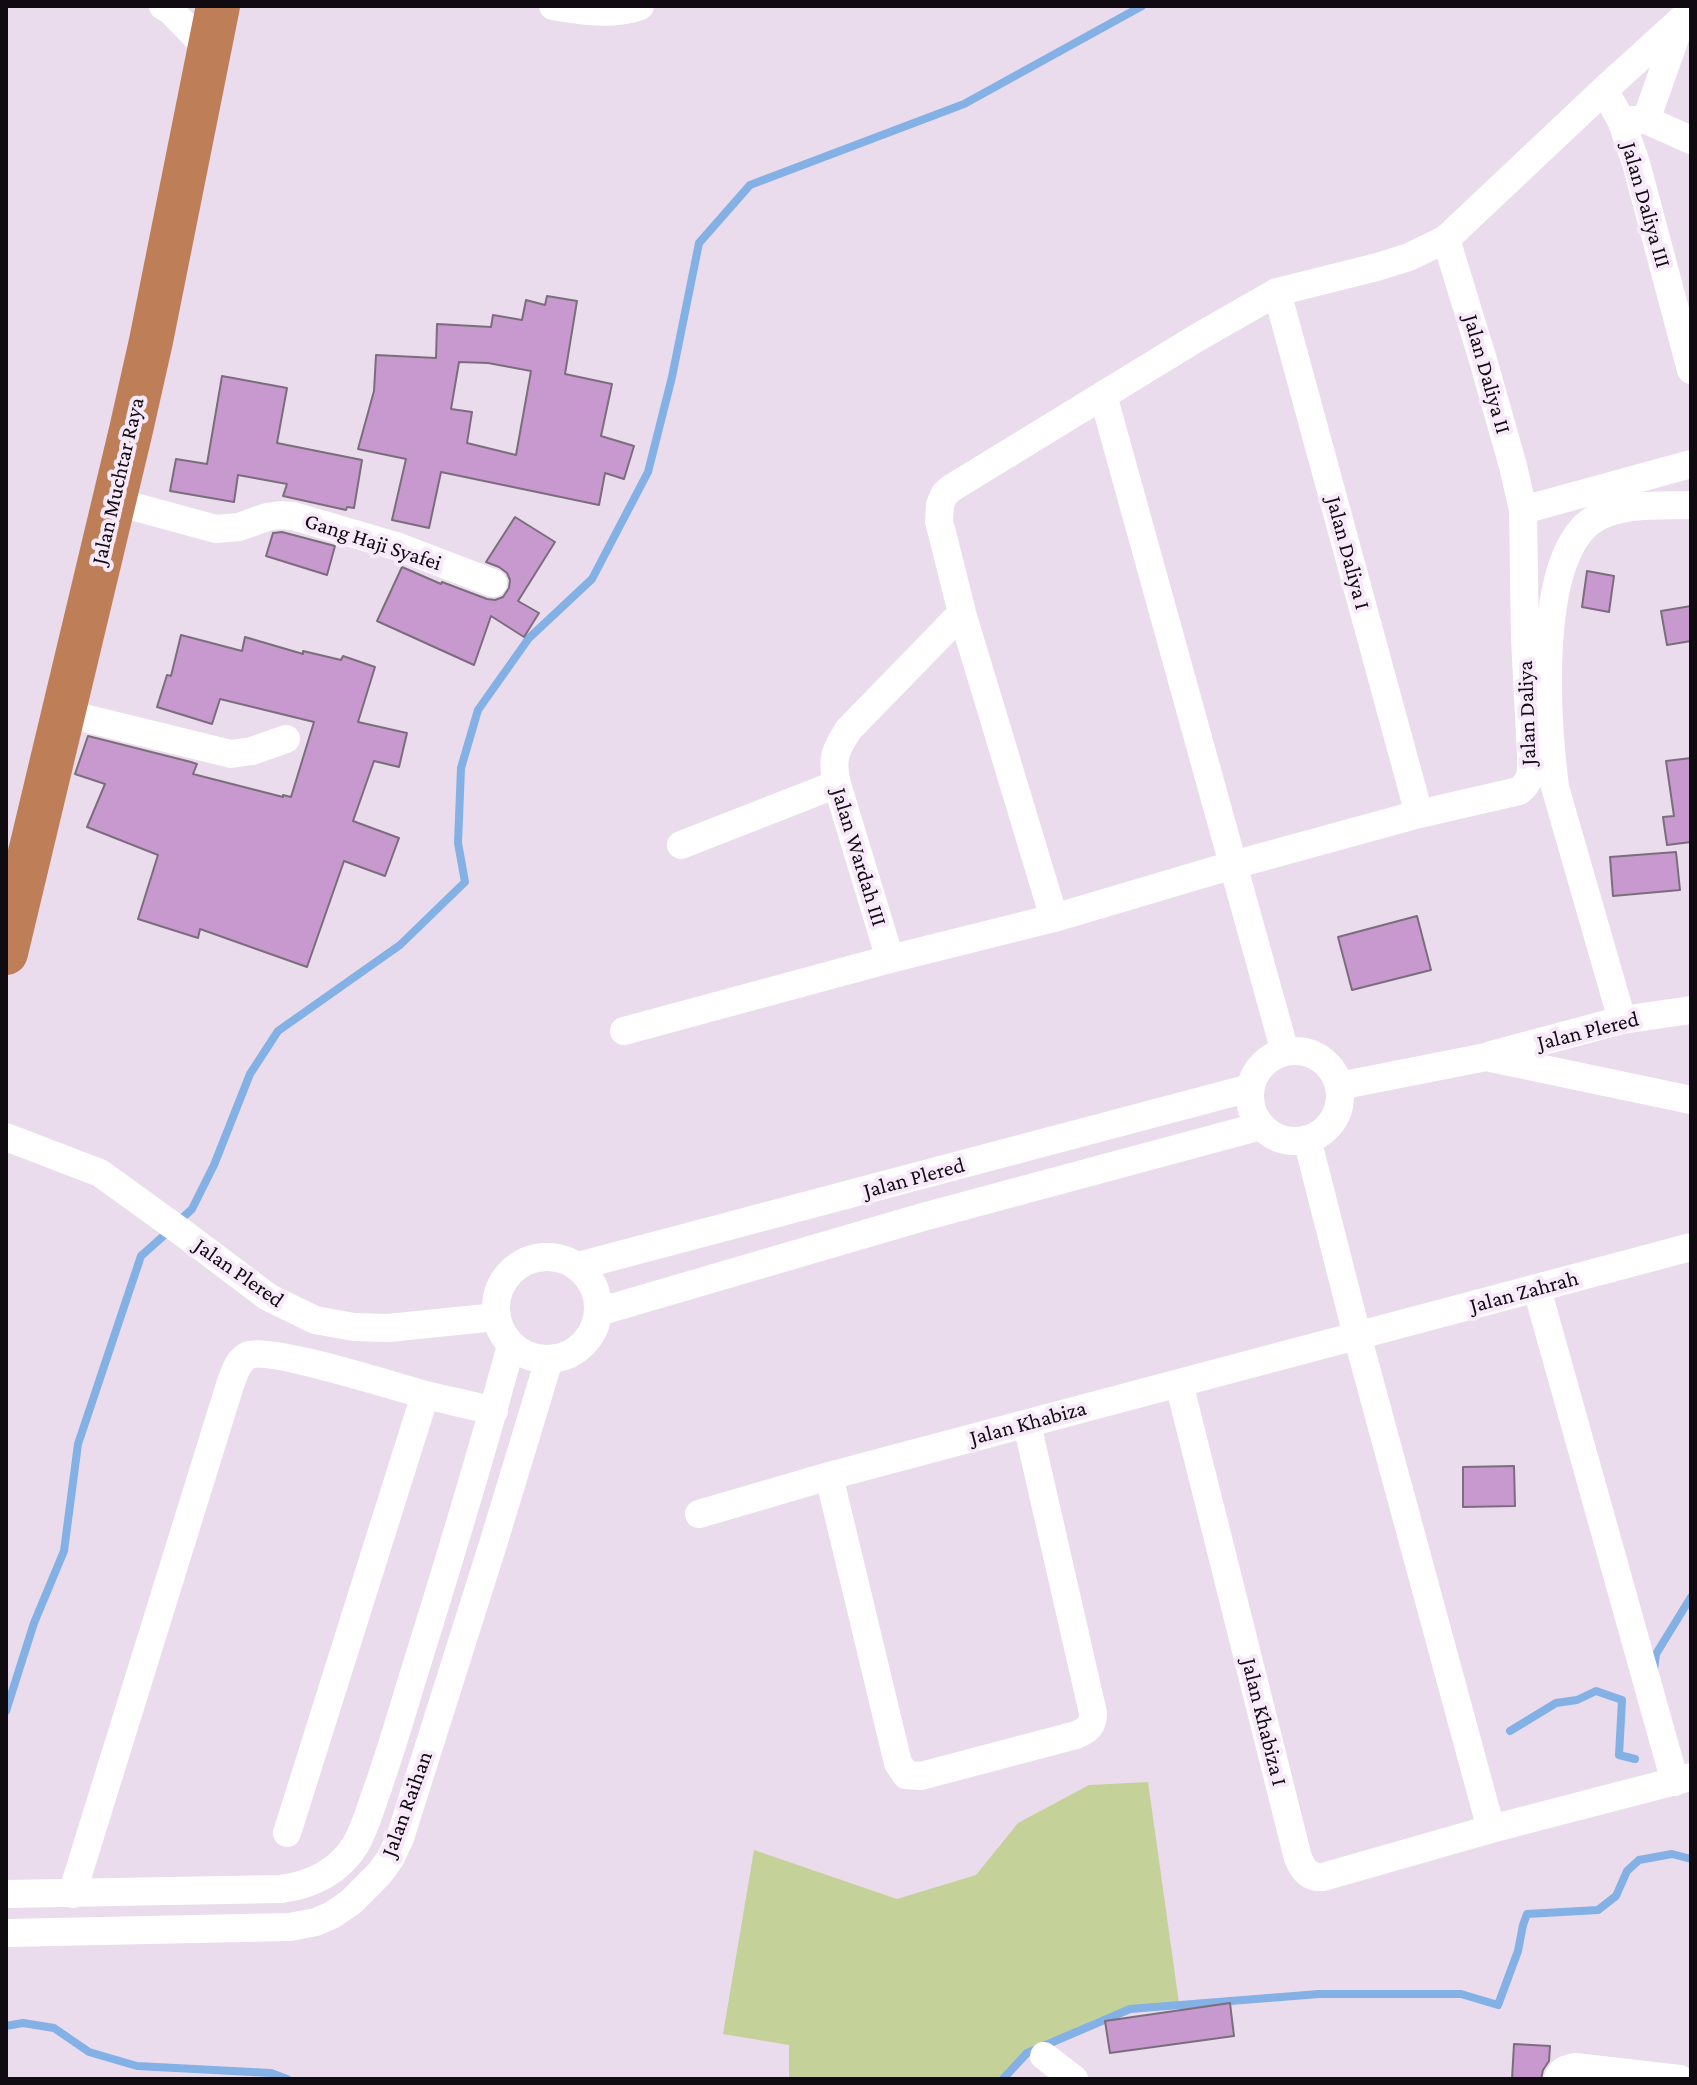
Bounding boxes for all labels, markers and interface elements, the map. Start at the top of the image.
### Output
street label: Jalan Daliya III [1615,139,1677,271]
street label: Jalan Daliya II [1457,311,1517,437]
street label: Jalan Muchtar Raya [86,395,150,567]
street label: Jalan Daliya I [1320,494,1376,612]
street label: Gang Haji Syafei [301,507,445,577]
street label: Jalan Daliya [1512,660,1542,766]
street label: Jalan Wardah III [825,785,893,929]
street label: Jalan Plered [1535,1006,1641,1056]
street label: Jalan Plered [861,1152,967,1204]
street label: Jalan Plered [189,1232,289,1314]
street label: Jalan Zahrah [1467,1265,1581,1319]
street label: Jalan Khabiza [967,1395,1089,1451]
street label: Jalan Khabiza I [1235,1655,1293,1789]
street label: Jalan Raihan [376,1748,438,1860]

